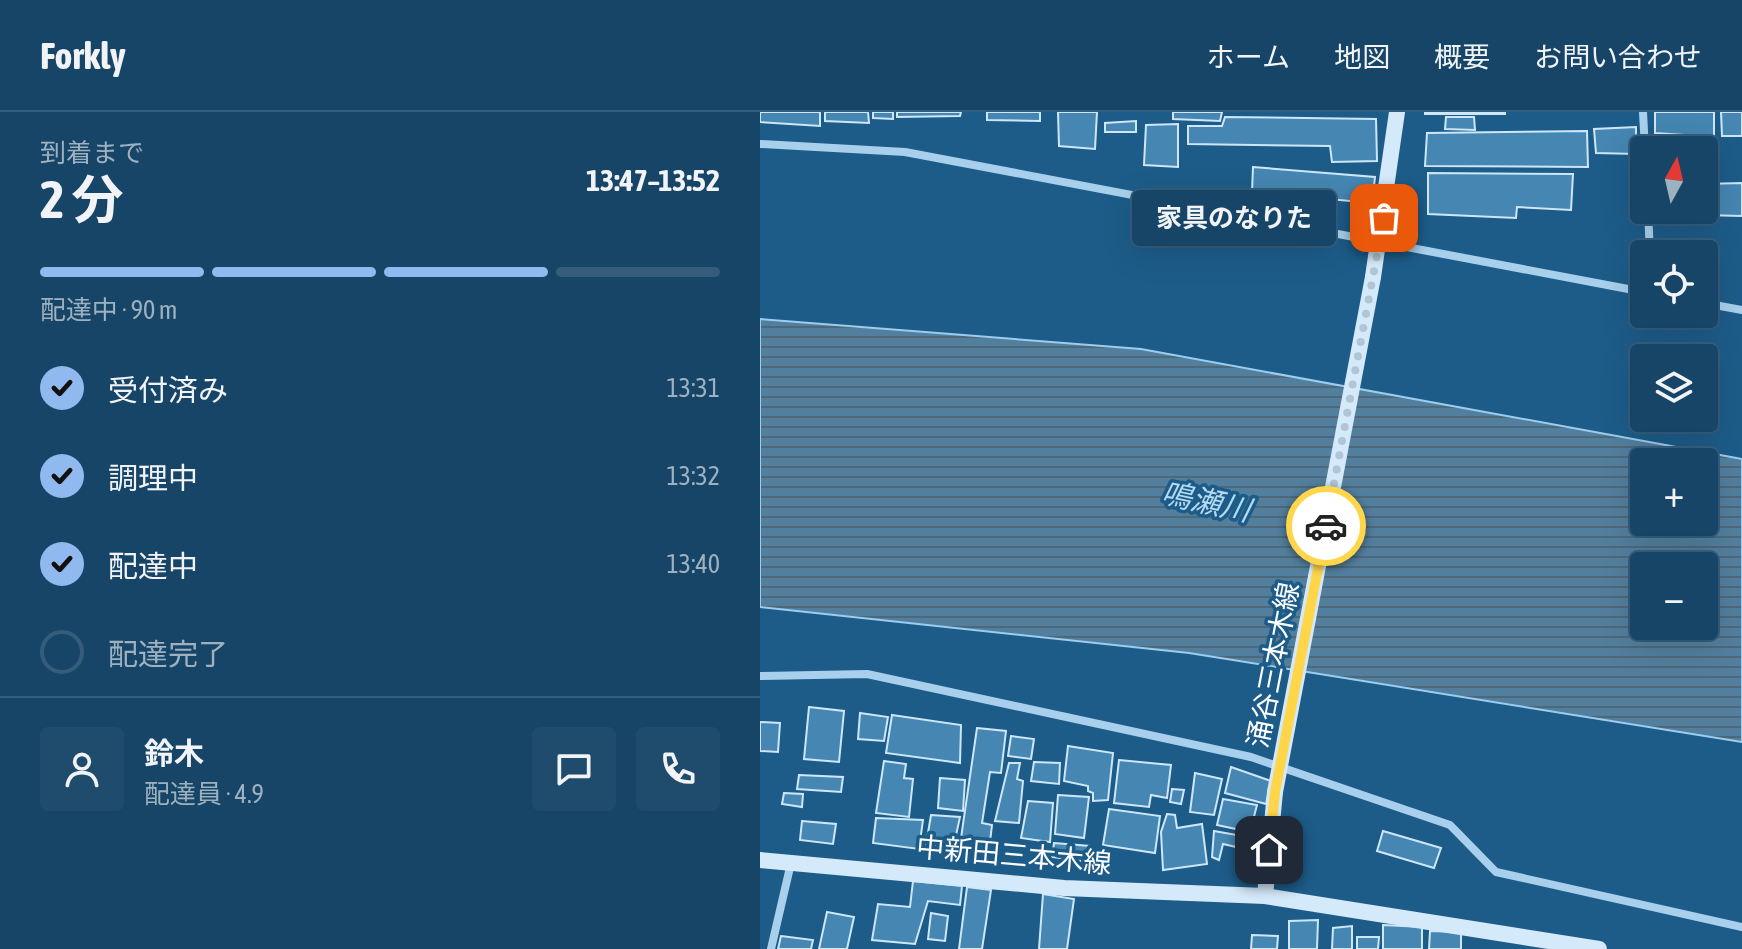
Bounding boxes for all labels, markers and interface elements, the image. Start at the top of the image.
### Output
text: Forkly [40,34,126,77]
text: ホーム [1207,41,1290,73]
text: 地図 [1334,41,1390,73]
text: 概要 [1434,41,1490,73]
text: お問い合わせ [1534,41,1702,73]
north arrow [1630,136,1718,224]
map controls [1630,136,1718,640]
text: 到着まで [40,138,144,168]
text: 13:47–13:52 [586,163,720,197]
text: 2 分 [40,169,124,229]
pin [1350,184,1418,252]
callout: 家具のなりた [1132,190,1336,246]
icon: bag [1362,196,1406,240]
text: 家具のなりた [1156,203,1312,233]
button: locate [1630,240,1718,328]
text: 配達中 · 90 m [40,295,177,325]
button: layers [1630,344,1718,432]
icon: check [40,366,84,410]
text: 受付済み [108,373,228,407]
text: 13:31 [666,373,720,403]
button: + [1630,448,1718,536]
icon: check [40,454,84,498]
text: 調理中 [108,461,198,495]
text: 13:32 [666,461,720,491]
water label: 鳴瀬川 [1159,475,1257,528]
courier [1286,486,1366,566]
icon: car [1304,504,1348,548]
icon: check [40,542,84,586]
text: 配達中 [108,549,198,583]
text: 13:40 [666,549,720,579]
button: − [1630,552,1718,640]
street label: 涌谷三本木線 [1241,579,1305,751]
text: 配達完了 [108,637,228,671]
button: person [40,727,124,811]
button: chat [532,727,616,811]
button: phone [636,727,720,811]
text: 鈴木 [144,736,204,770]
text: 配達員 · 4.9 [144,779,264,809]
pin [1235,816,1303,884]
icon: home [1247,828,1291,872]
street label: 中新田三本木線 [915,831,1113,879]

